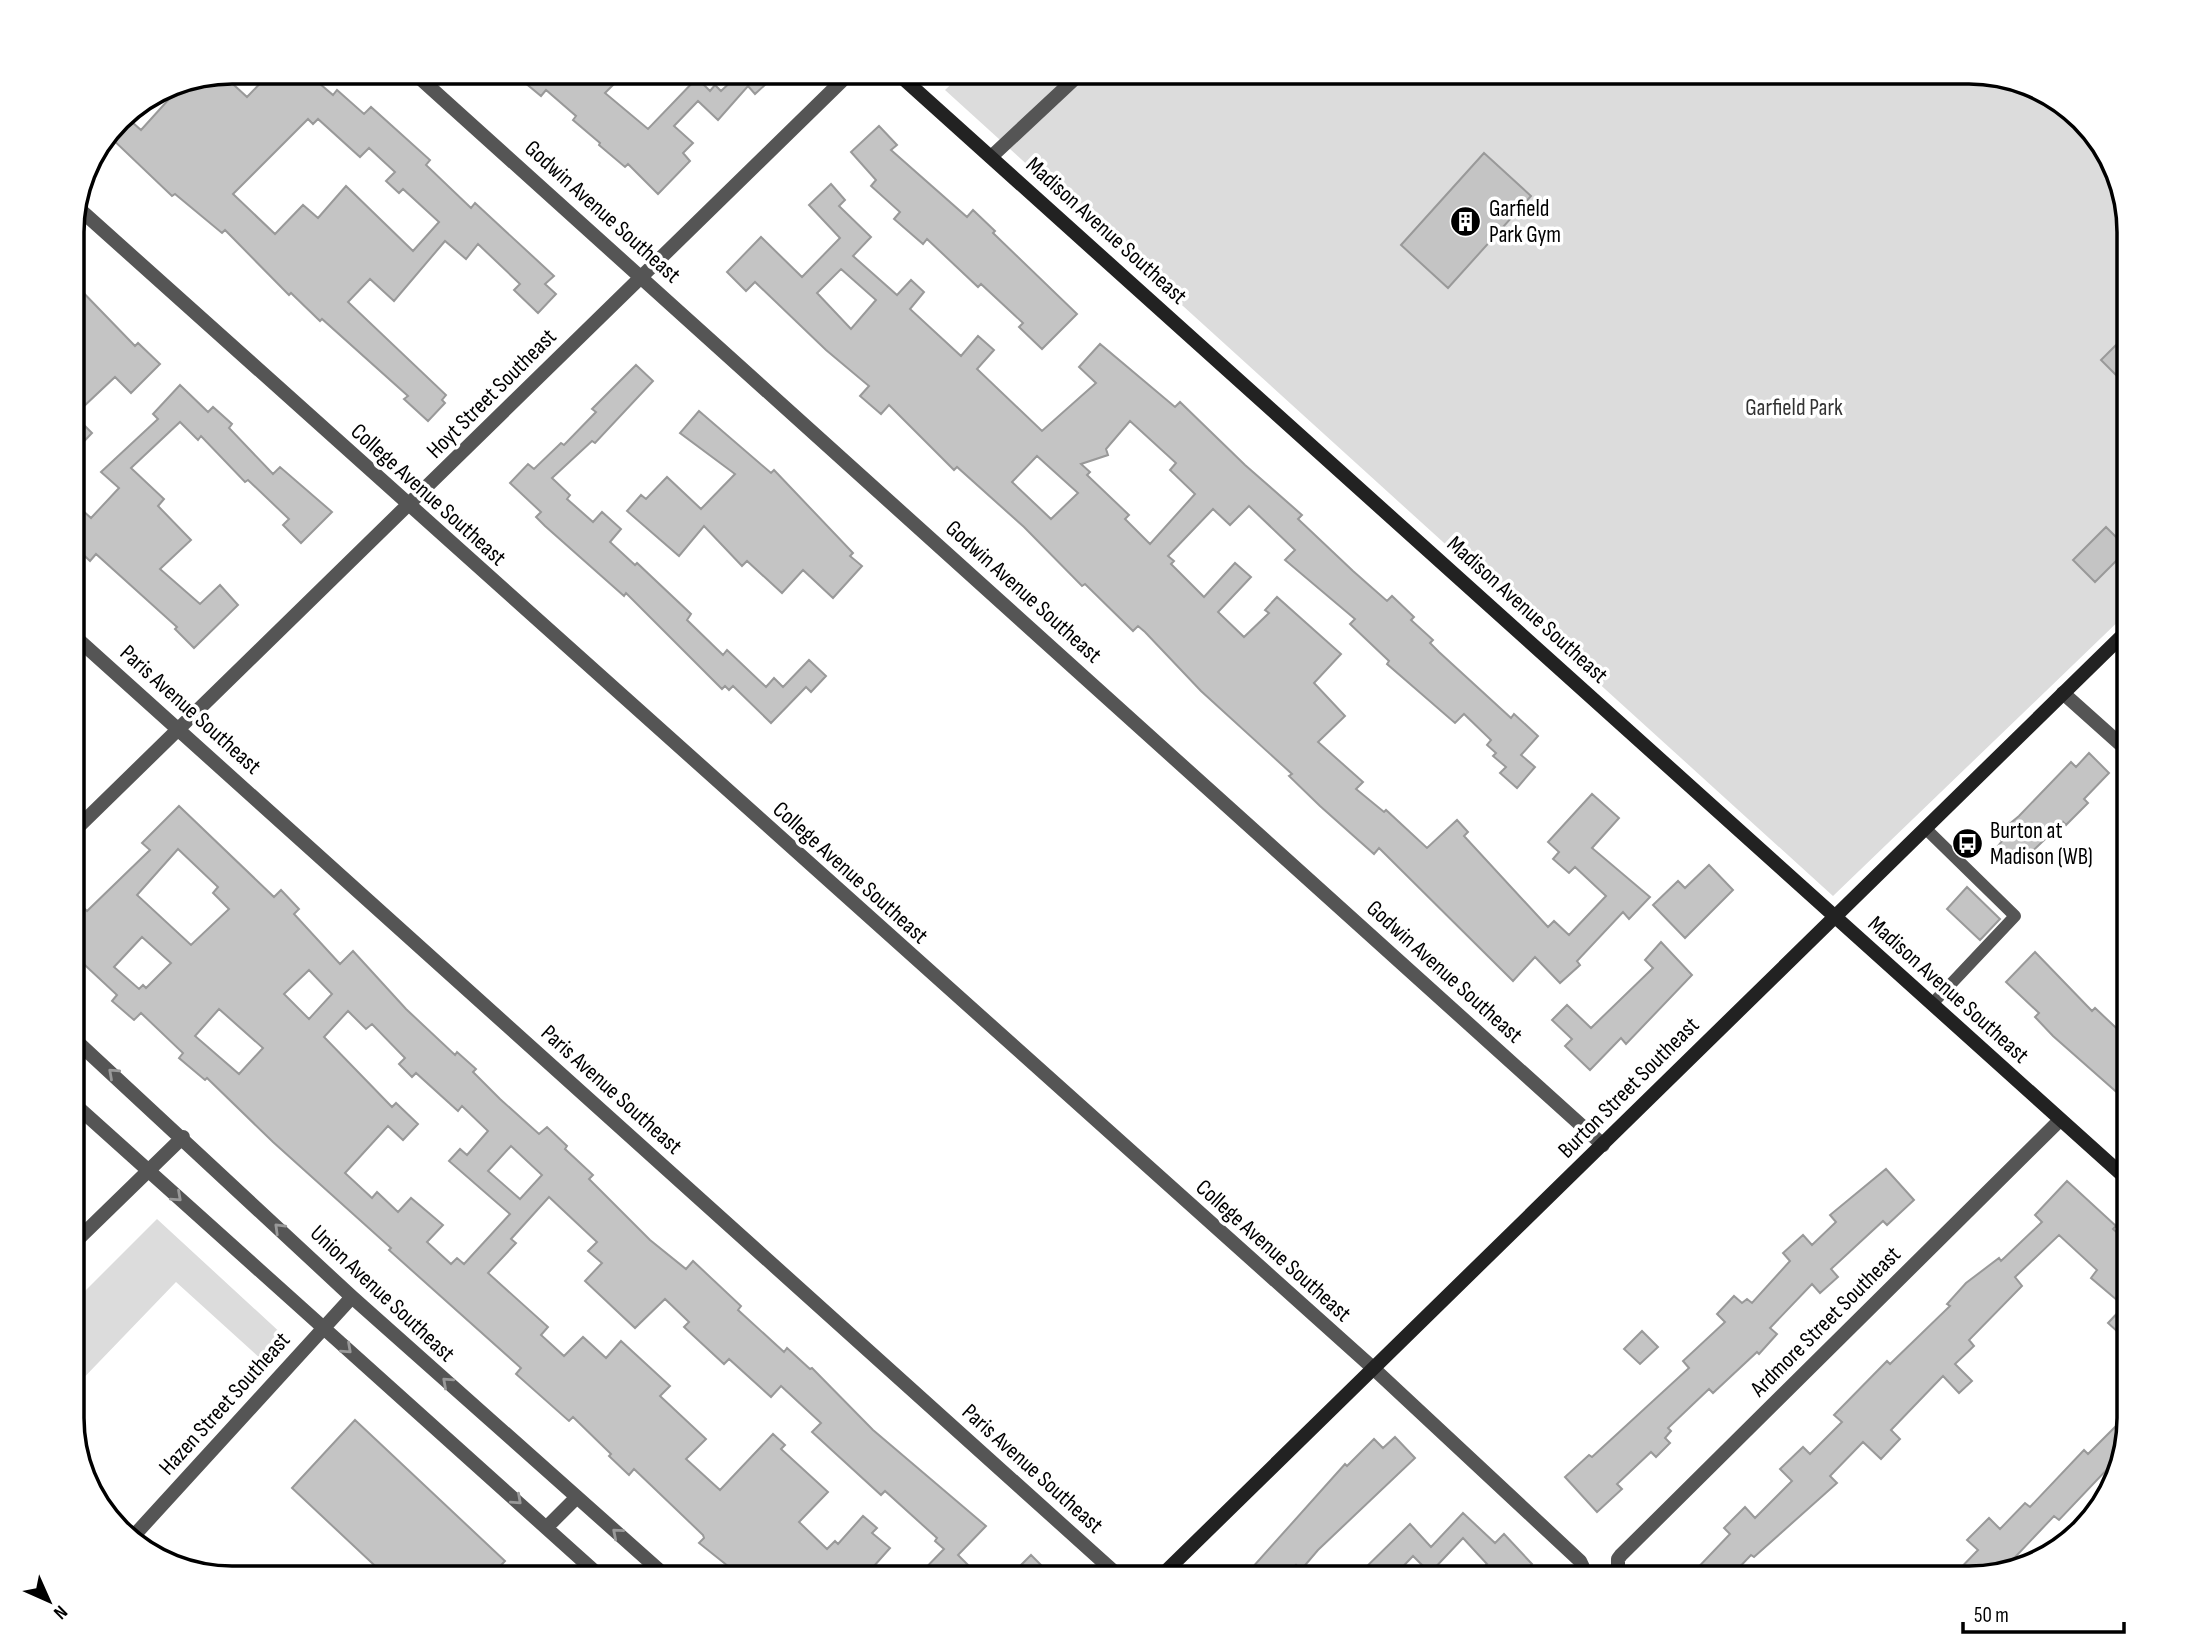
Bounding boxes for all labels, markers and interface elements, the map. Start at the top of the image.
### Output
street label: Godwin Avenue Southeast [518,134,686,289]
street label: Madison Avenue Southeast [1020,151,1193,310]
place label: Garfield Park Gym [1489,195,1561,249]
building icon: Garfield Park Gym [1449,204,1483,238]
street label: Hoyt Street Southeast [421,323,562,464]
park label: Garfield Park [1745,394,1843,422]
street label: College Avenue Southeast [345,418,512,572]
street label: Godwin Avenue Southeast [939,514,1107,669]
street label: Madison Avenue Southeast [1441,530,1614,689]
street label: Paris Avenue Southeast [114,639,267,780]
street label: College Avenue Southeast [767,796,934,950]
place label: Burton at Madison (WB) [1990,817,2093,871]
bus stop icon: Burton at Madison (WB) [1950,826,1984,860]
street label: Godwin Avenue Southeast [1360,894,1528,1049]
street label: Madison Avenue Southeast [1862,910,2035,1069]
street label: Burton Street Southeast [1552,1011,1705,1164]
street label: Paris Avenue Southeast [535,1019,688,1160]
one-way arrow [108,1069,121,1082]
street label: College Avenue Southeast [1190,1174,1357,1328]
one-way arrow [169,1188,182,1201]
street label: Union Avenue Southeast [304,1219,460,1368]
one-way arrow [275,1224,288,1237]
street label: Ardmore Street Southeast [1744,1241,1907,1403]
street label: Hazen Street Southeast [153,1326,296,1481]
one-way arrow [339,1340,352,1353]
one-way arrow [442,1378,455,1390]
street label: Paris Avenue Southeast [956,1398,1109,1539]
one-way arrow [508,1492,521,1504]
one-way arrow [612,1529,625,1542]
north arrow [14,1566,84,1636]
scale bar [1963,1590,2124,1634]
text: N [48,1600,72,1624]
text: 50 m [1974,1603,2009,1628]

